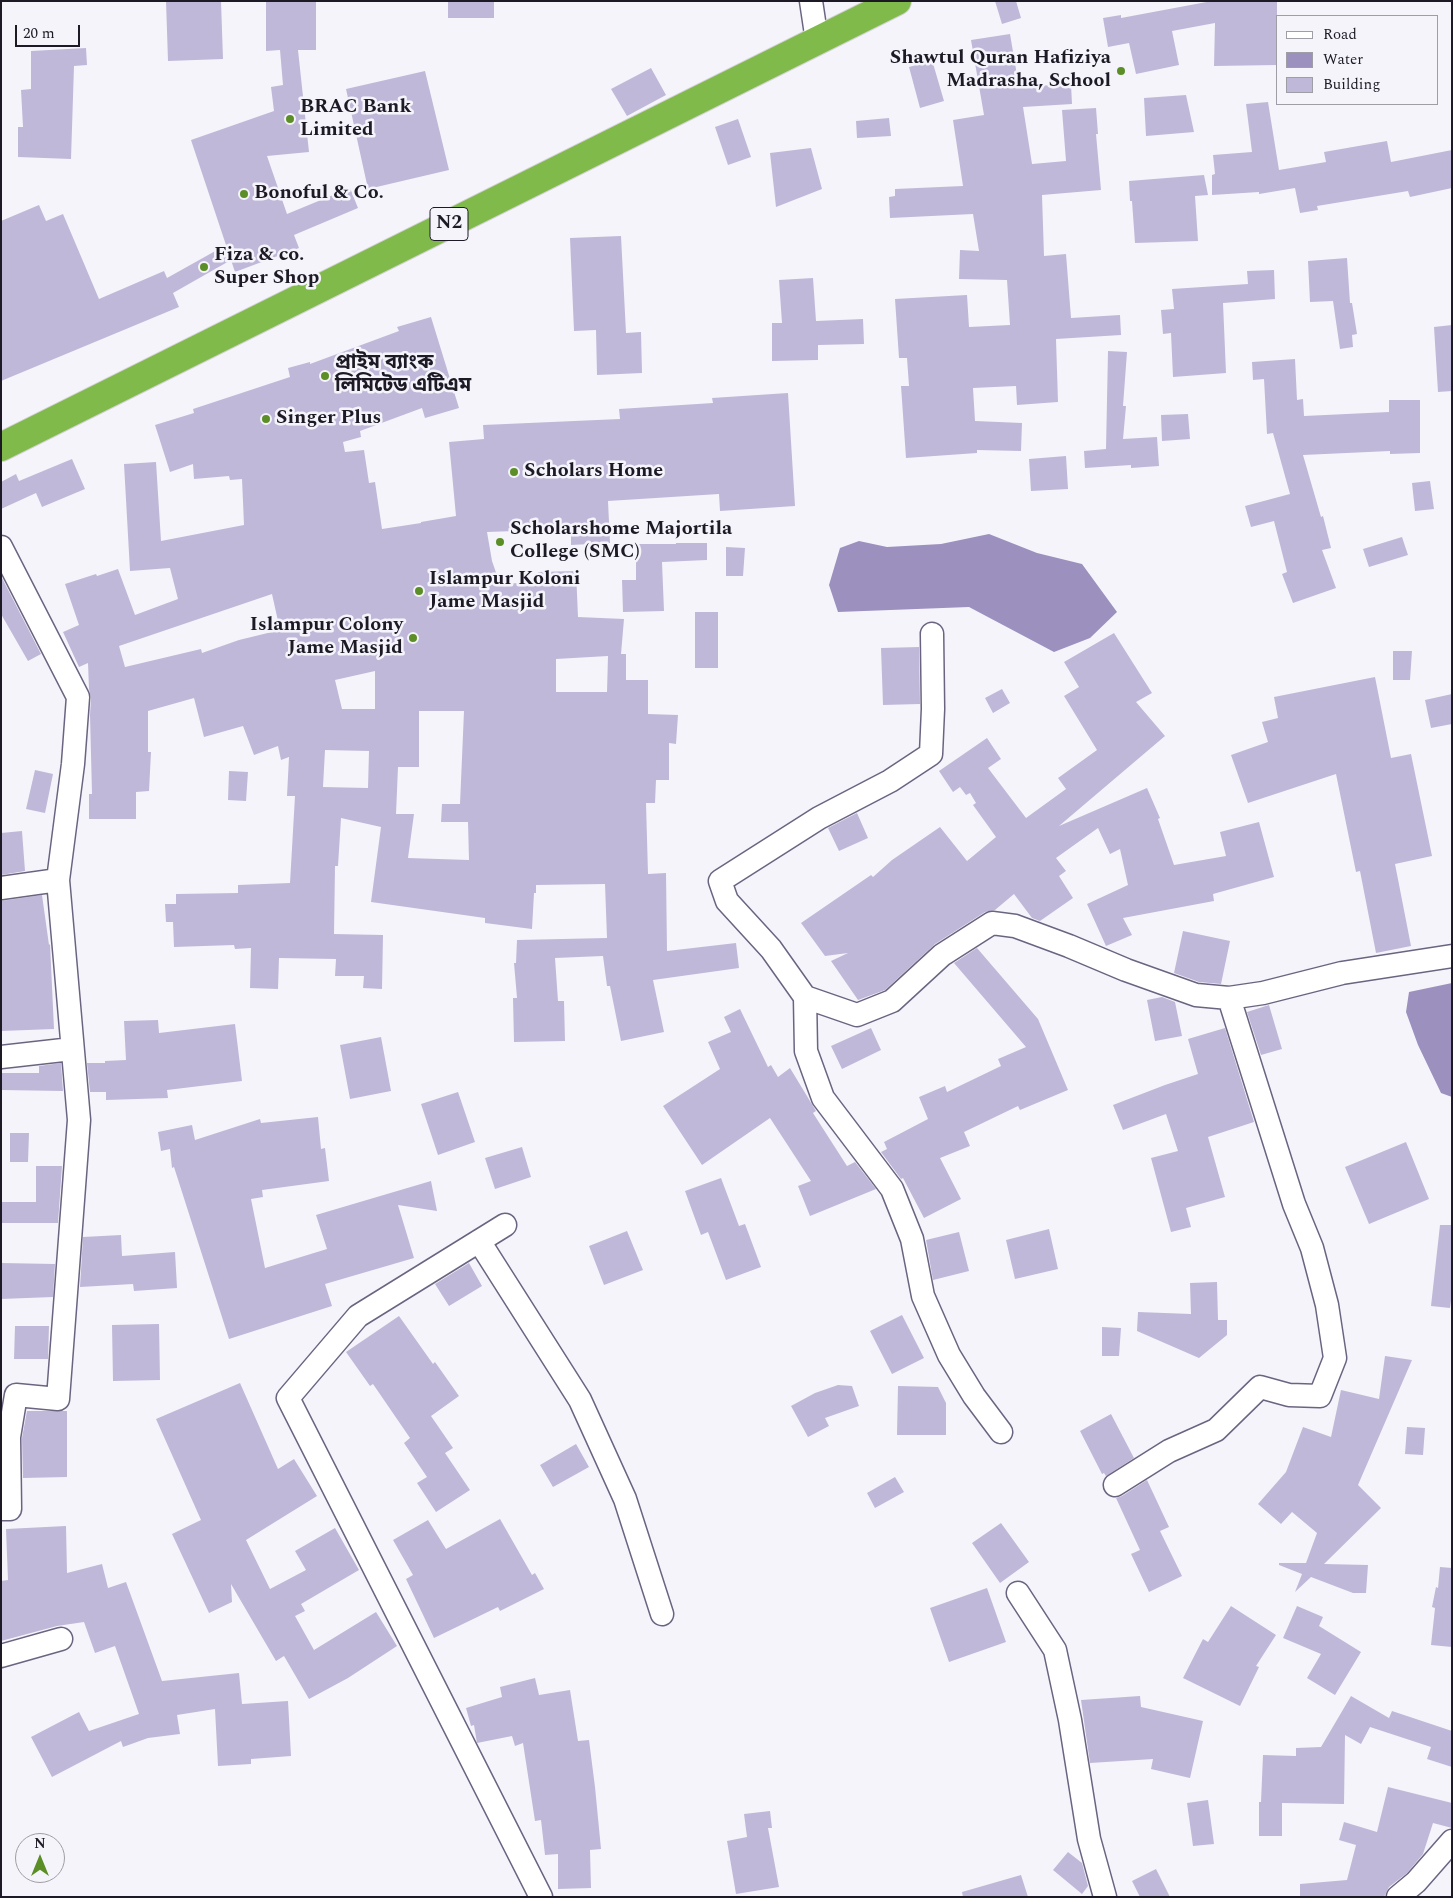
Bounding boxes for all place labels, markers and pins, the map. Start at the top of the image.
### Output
place label: Shawtul Quran Hafiziya Madrasha, School [890,47,1111,94]
marker: Shawtul Quran Hafiziya Madrasha, School [1115,65,1127,77]
place label: BRAC Bank Limited [300,96,411,143]
marker: BRAC Bank Limited [284,113,296,125]
place label: Bonoful & Co. [254,182,384,206]
marker: Bonoful & Co. [238,188,250,200]
place label: Fiza & co. Super Shop [214,244,319,291]
marker: Fiza & co. Super Shop [198,261,210,273]
place label: প্রাইম ব্যাংক লিমিটেড এটিএম [335,352,471,399]
marker: প্রাইম ব্যাংক লিমিটেড এটিএম [319,370,331,382]
place label: Singer Plus [276,407,381,431]
marker: Singer Plus [260,413,272,425]
place label: Scholars Home [524,460,663,484]
marker: Scholars Home [508,466,520,478]
place label: Scholarshome Majortila College (SMC) [510,518,732,565]
marker: Scholarshome Majortila College (SMC) [494,536,506,548]
place label: Islampur Koloni Jame Masjid [429,568,580,615]
marker: Islampur Koloni Jame Masjid [413,585,425,597]
place label: Islampur Colony Jame Masjid [250,614,403,661]
marker: Islampur Colony Jame Masjid [407,632,419,644]

